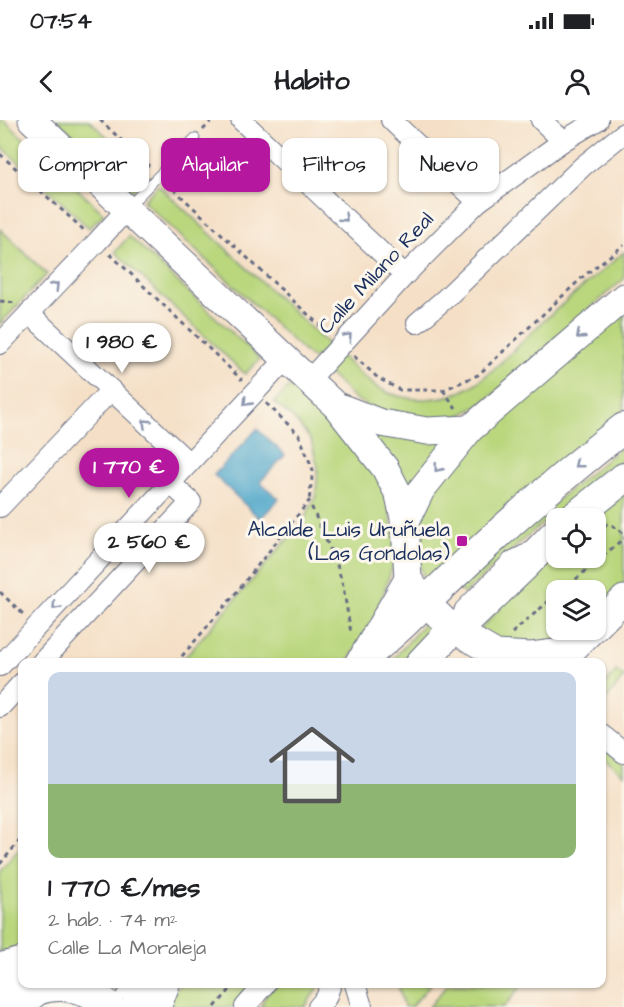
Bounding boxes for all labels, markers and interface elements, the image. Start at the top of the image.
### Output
text: 07:54 [30,6,92,37]
text: Habito [274,62,350,100]
icon: back [30,65,63,98]
icon: person [561,65,594,98]
chip: Comprar [18,138,149,192]
chip: Alquilar [161,138,270,192]
chip: Filtros [282,138,387,192]
chip: Nuevo [399,138,499,192]
street label: Calle Milano Real [312,206,440,340]
one-way arrow [338,211,348,222]
one-way arrow [47,283,58,294]
pin: 1 980 € [67,323,177,374]
text: 1 980 € [86,328,158,356]
one-way arrow [576,328,587,339]
one-way arrow [341,333,352,344]
one-way arrow [243,395,254,406]
one-way arrow [143,419,153,430]
pin: 1 770 € [74,448,184,499]
text: 1 770 € [93,453,165,481]
one-way arrow [573,456,584,467]
one-way arrow [435,462,446,473]
map controls [546,508,606,640]
button: locate [546,508,606,568]
place label: Alcalde Luis Uruñuela (Las Gondolas) [248,515,450,568]
pin: 2 560 € [94,523,204,574]
text: 2 560 € [108,528,190,556]
marker: Alcalde Luis Uruñuela (Las Gondolas) [455,534,469,548]
button: layers [546,580,606,640]
one-way arrow [52,599,63,609]
icon: home [258,711,366,819]
text: 1 770 €/mes [48,870,200,906]
text: 2 hab. · 74 m² [48,906,177,934]
text: Calle La Moraleja [48,934,206,962]

